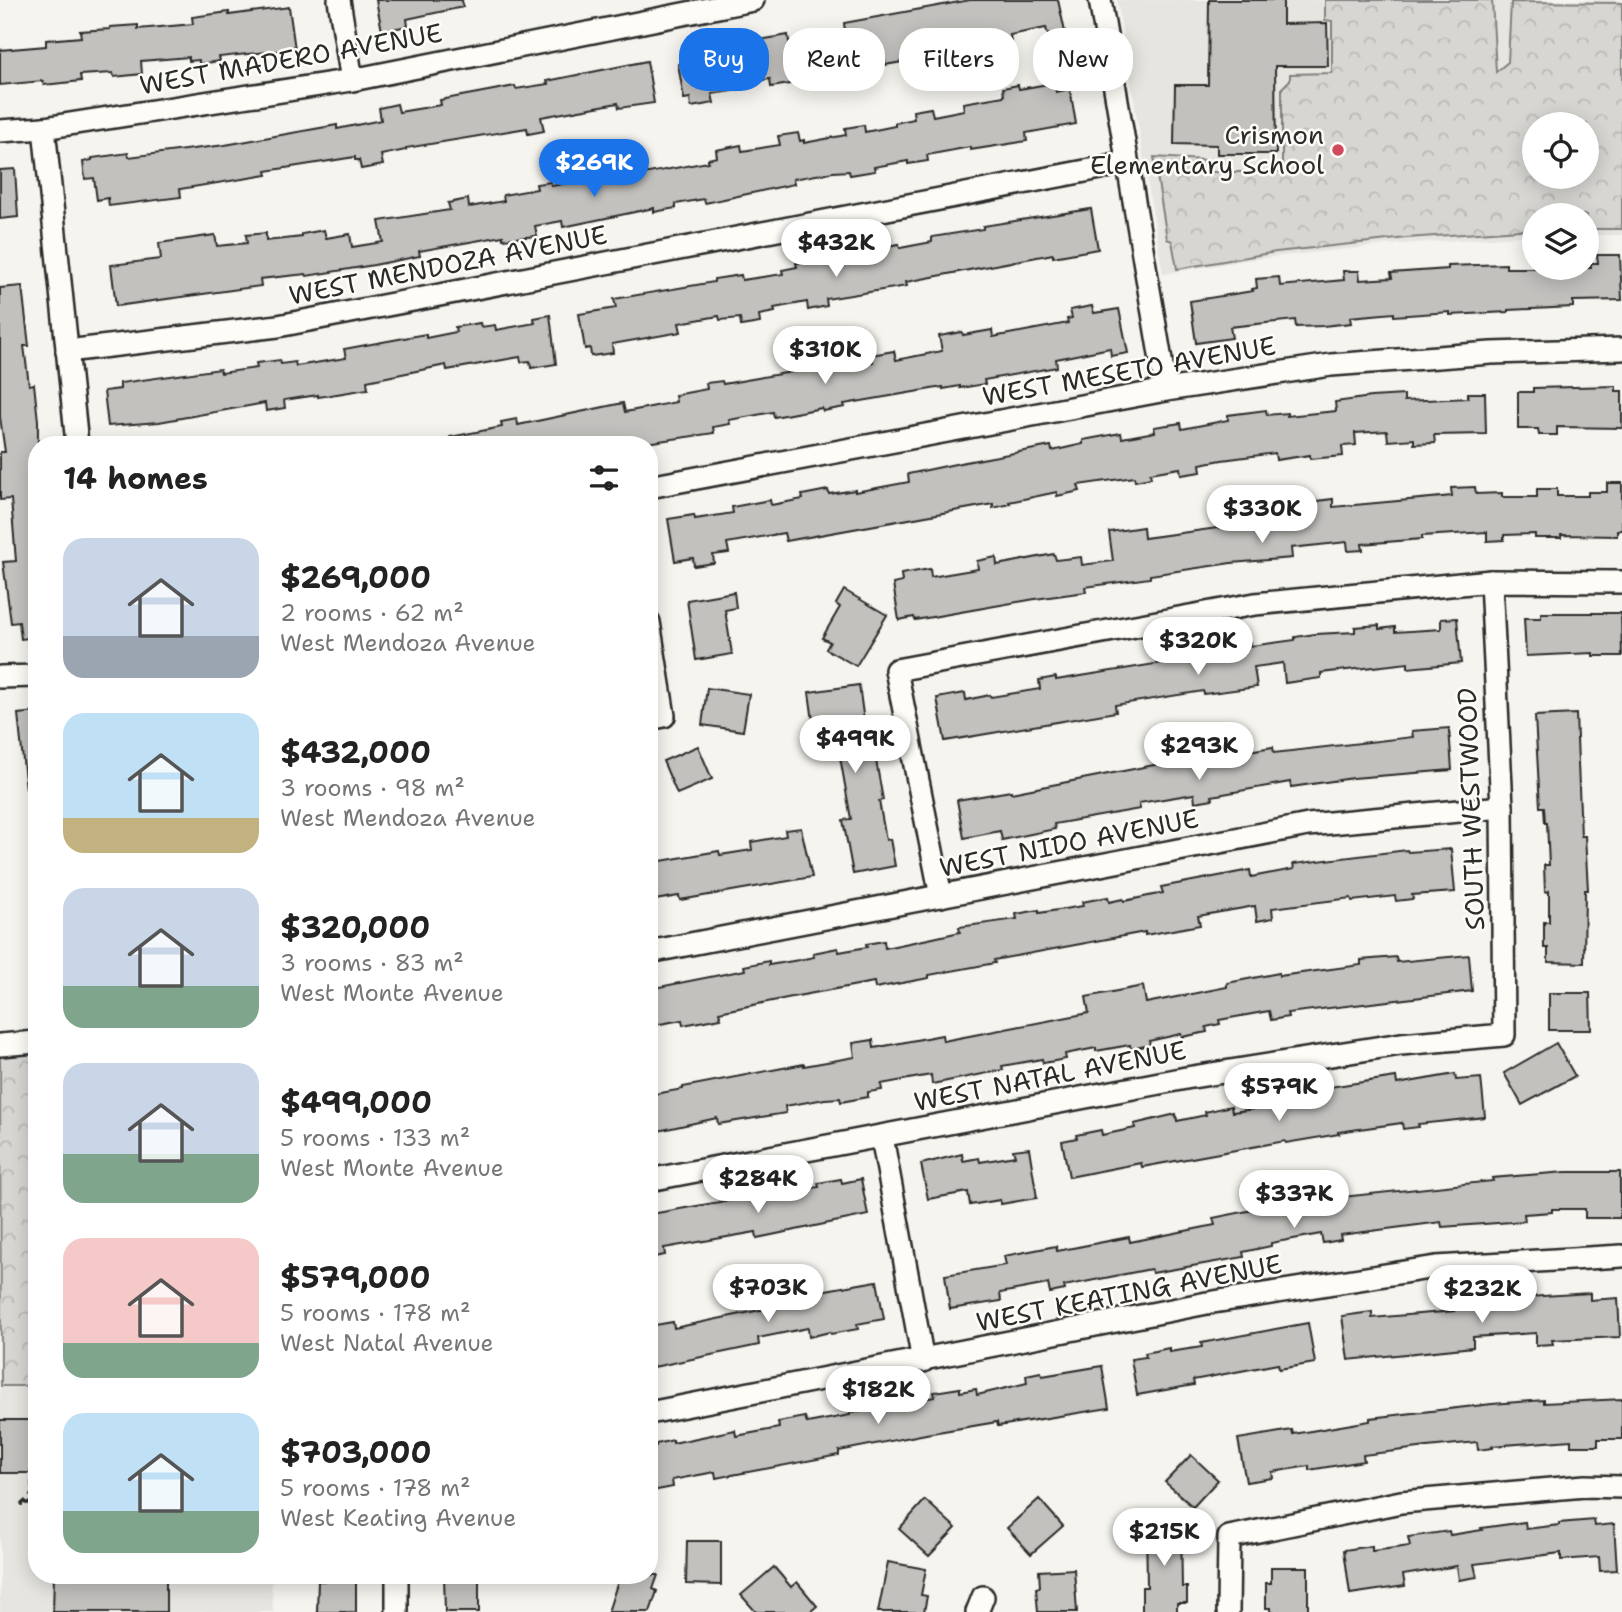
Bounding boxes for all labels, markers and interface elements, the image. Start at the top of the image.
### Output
street label: WEST MADERO AVENUE [137,15,445,102]
chip: Buy [679,28,769,91]
chip: Rent [783,28,885,91]
chip: Filters [899,28,1019,91]
chip: New [1033,28,1133,91]
map controls [1522,112,1599,280]
button: locate [1522,112,1599,189]
place label: Crismon Elementary School [1090,117,1324,182]
pin: $269K [545,140,643,199]
marker: Crismon Elementary School [1330,142,1346,158]
text: $269K [555,147,633,177]
button: layers [1522,203,1599,280]
street label: WEST MENDOZA AVENUE [286,216,610,313]
pin: $432K [787,219,885,279]
text: $432K [797,227,875,257]
pin: $310K [776,326,874,386]
street label: WEST MESETO AVENUE [979,327,1278,414]
text: $310K [789,334,861,364]
text: 14 homes [63,458,208,499]
icon: filters [585,459,623,497]
pin: $330K [1213,486,1311,545]
text: $330K [1222,493,1302,523]
text: $269,000 [280,557,431,598]
icon: home [119,566,203,650]
text: 2 rooms · 62 m² [280,598,464,628]
pin: $320K [1149,618,1247,677]
text: $320K [1159,625,1237,655]
text: West Mendoza Avenue [280,628,536,658]
street label: SOUTH WESTWOOD [1449,687,1492,931]
pin: $499K [806,716,904,775]
pin: $293K [1150,722,1248,782]
text: $499K [816,723,894,753]
text: $293K [1160,730,1238,760]
text: $432,000 [280,732,431,773]
icon: home [119,741,203,825]
text: 3 rooms · 98 m² [280,773,465,803]
street label: WEST NIDO AVENUE [936,800,1202,885]
text: West Mendoza Avenue [280,803,536,833]
text: $320,000 [280,907,430,948]
icon: home [119,916,203,1000]
text: 3 rooms · 83 m² [280,948,464,978]
text: West Monte Avenue [280,978,504,1008]
street label: WEST NATAL AVENUE [911,1032,1189,1119]
pin: $579K [1230,1064,1328,1123]
text: $579K [1240,1071,1318,1101]
text: $499,000 [280,1082,432,1123]
icon: home [119,1091,203,1175]
text: 5 rooms · 133 m² [280,1123,470,1153]
text: West Monte Avenue [280,1153,504,1183]
pin: $284K [709,1156,807,1215]
text: $284K [719,1163,797,1193]
pin: $337K [1245,1170,1343,1230]
text: $337K [1255,1178,1333,1208]
street label: WEST KEATING AVENUE [973,1246,1285,1339]
text: $579,000 [280,1257,430,1298]
pin: $703K [719,1264,817,1324]
icon: home [119,1266,203,1350]
pin: $232K [1433,1266,1531,1325]
text: $703K [729,1272,807,1302]
text: $232K [1443,1273,1521,1303]
text: 5 rooms · 178 m² [280,1298,471,1328]
text: West Natal Avenue [280,1328,494,1358]
pin: $182K [829,1366,927,1426]
text: $182K [842,1374,914,1404]
text: $703,000 [280,1432,432,1473]
icon: home [119,1441,203,1525]
text: 5 rooms · 178 m² [280,1473,471,1503]
text: West Keating Avenue [280,1503,516,1533]
pin: $215K [1115,1508,1213,1568]
text: $215K [1129,1516,1199,1546]

